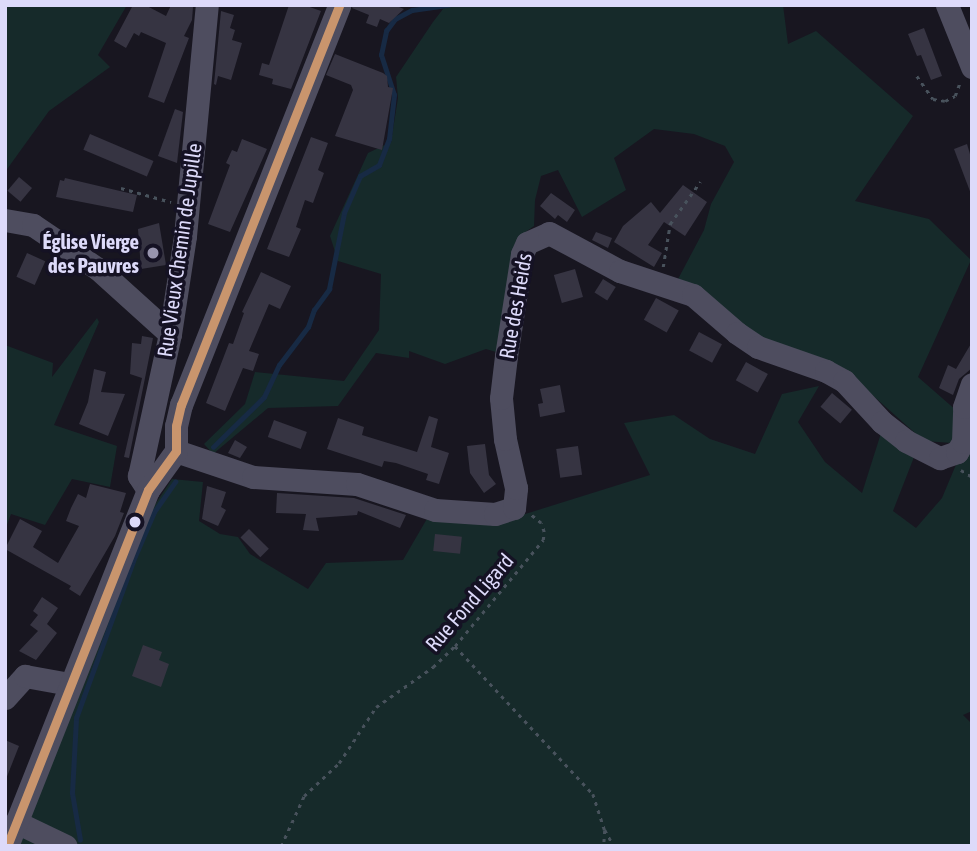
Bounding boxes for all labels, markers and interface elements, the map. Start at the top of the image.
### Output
street label: Rue Vieux Chemin de Jupille [152,141,206,359]
place label: Église Vierge des Pauvres [42,228,139,278]
marker: Église Vierge des Pauvres [145,245,161,261]
street label: Rue des Heids [493,251,537,361]
unlabelled marker [128,515,142,529]
street label: Rue Fond Ligard [420,548,518,656]

